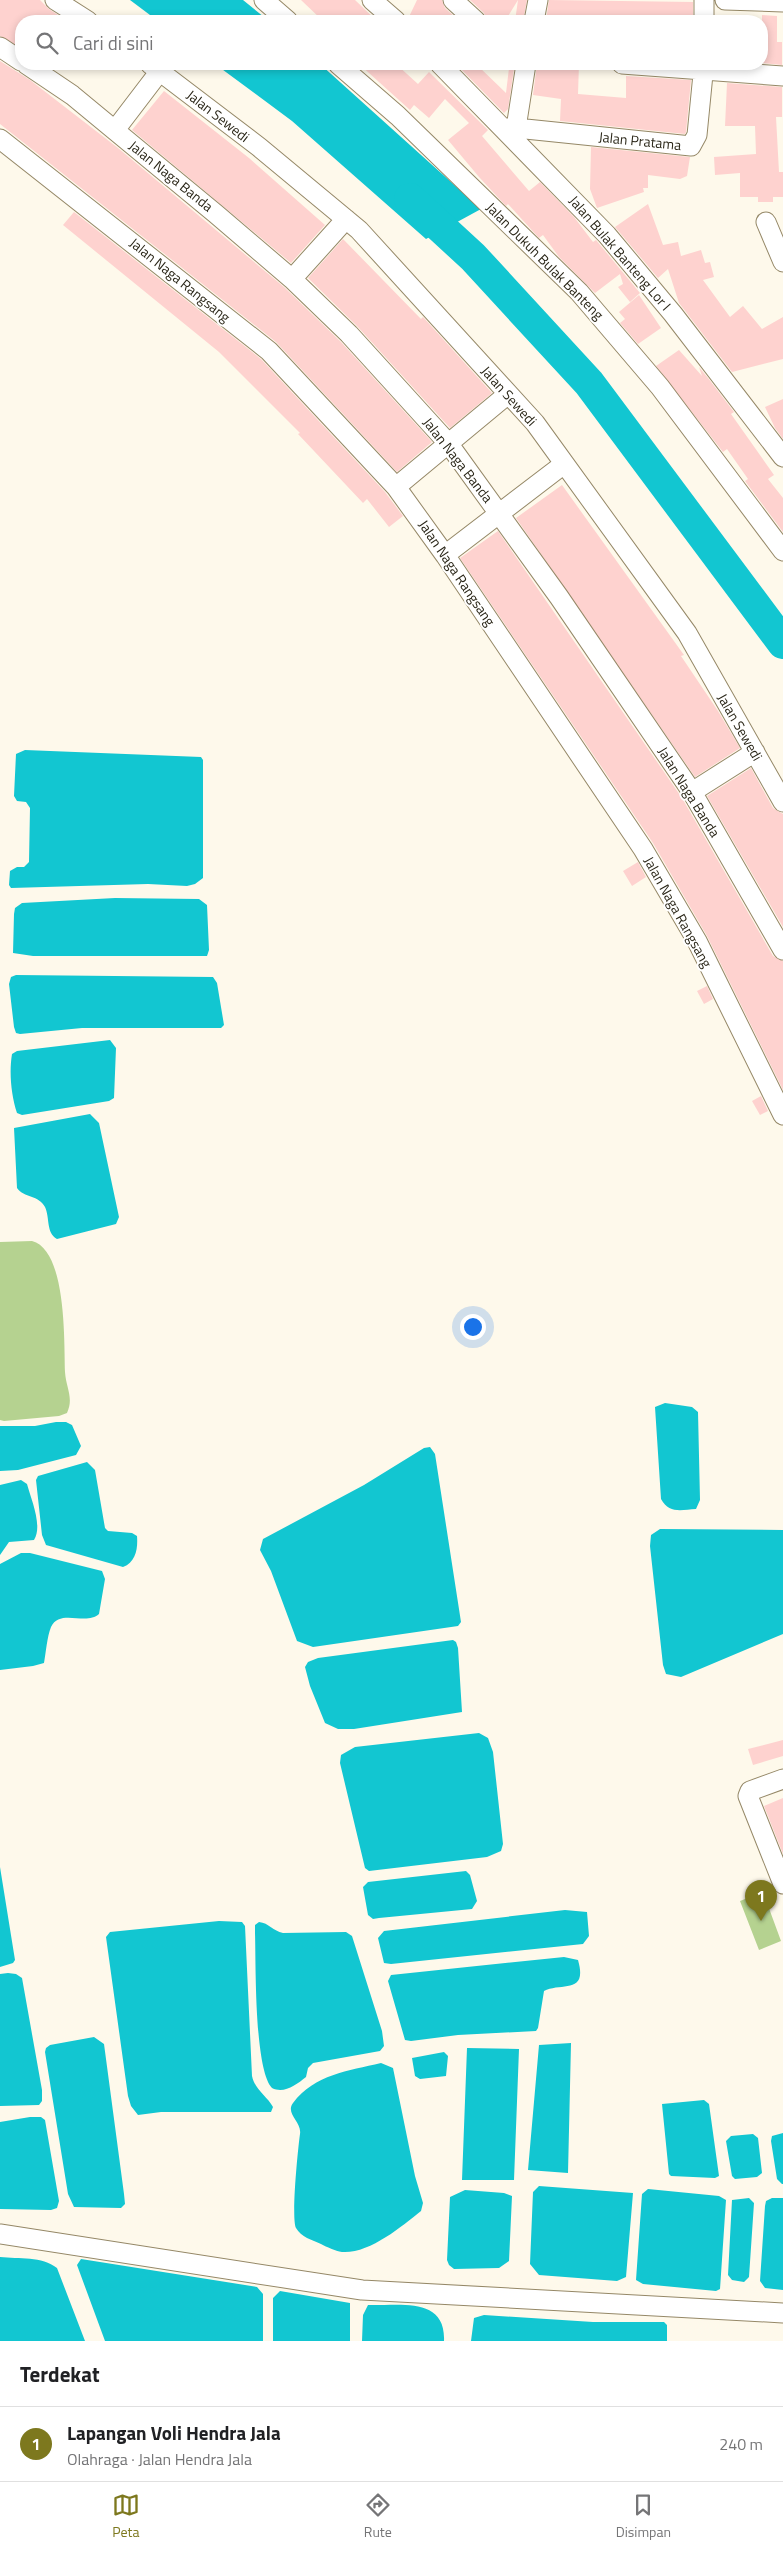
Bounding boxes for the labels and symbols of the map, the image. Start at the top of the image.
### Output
street label: Jalan Sewedi [182,84,254,147]
street label: Jalan Pratama [598,126,682,155]
street label: Jalan Naga Banda [125,135,218,216]
street label: Jalan Bulak Banteng Lor I [564,191,676,315]
street label: Jalan Dukuh Bulak Banteng [482,197,609,324]
street label: Jalan Naga Rangsang [125,232,235,327]
street label: Jalan Sewedi [477,361,542,430]
street label: Jalan Naga Banda [418,413,498,507]
street label: Jalan Naga Rangsang [414,515,501,630]
street label: Jalan Sewedi [713,689,768,764]
street label: Jalan Naga Banda [653,742,726,841]
street label: Jalan Naga Rangsang [639,852,718,971]
your location [460,1314,486,1340]
pin: 1 [745,1880,777,1921]

